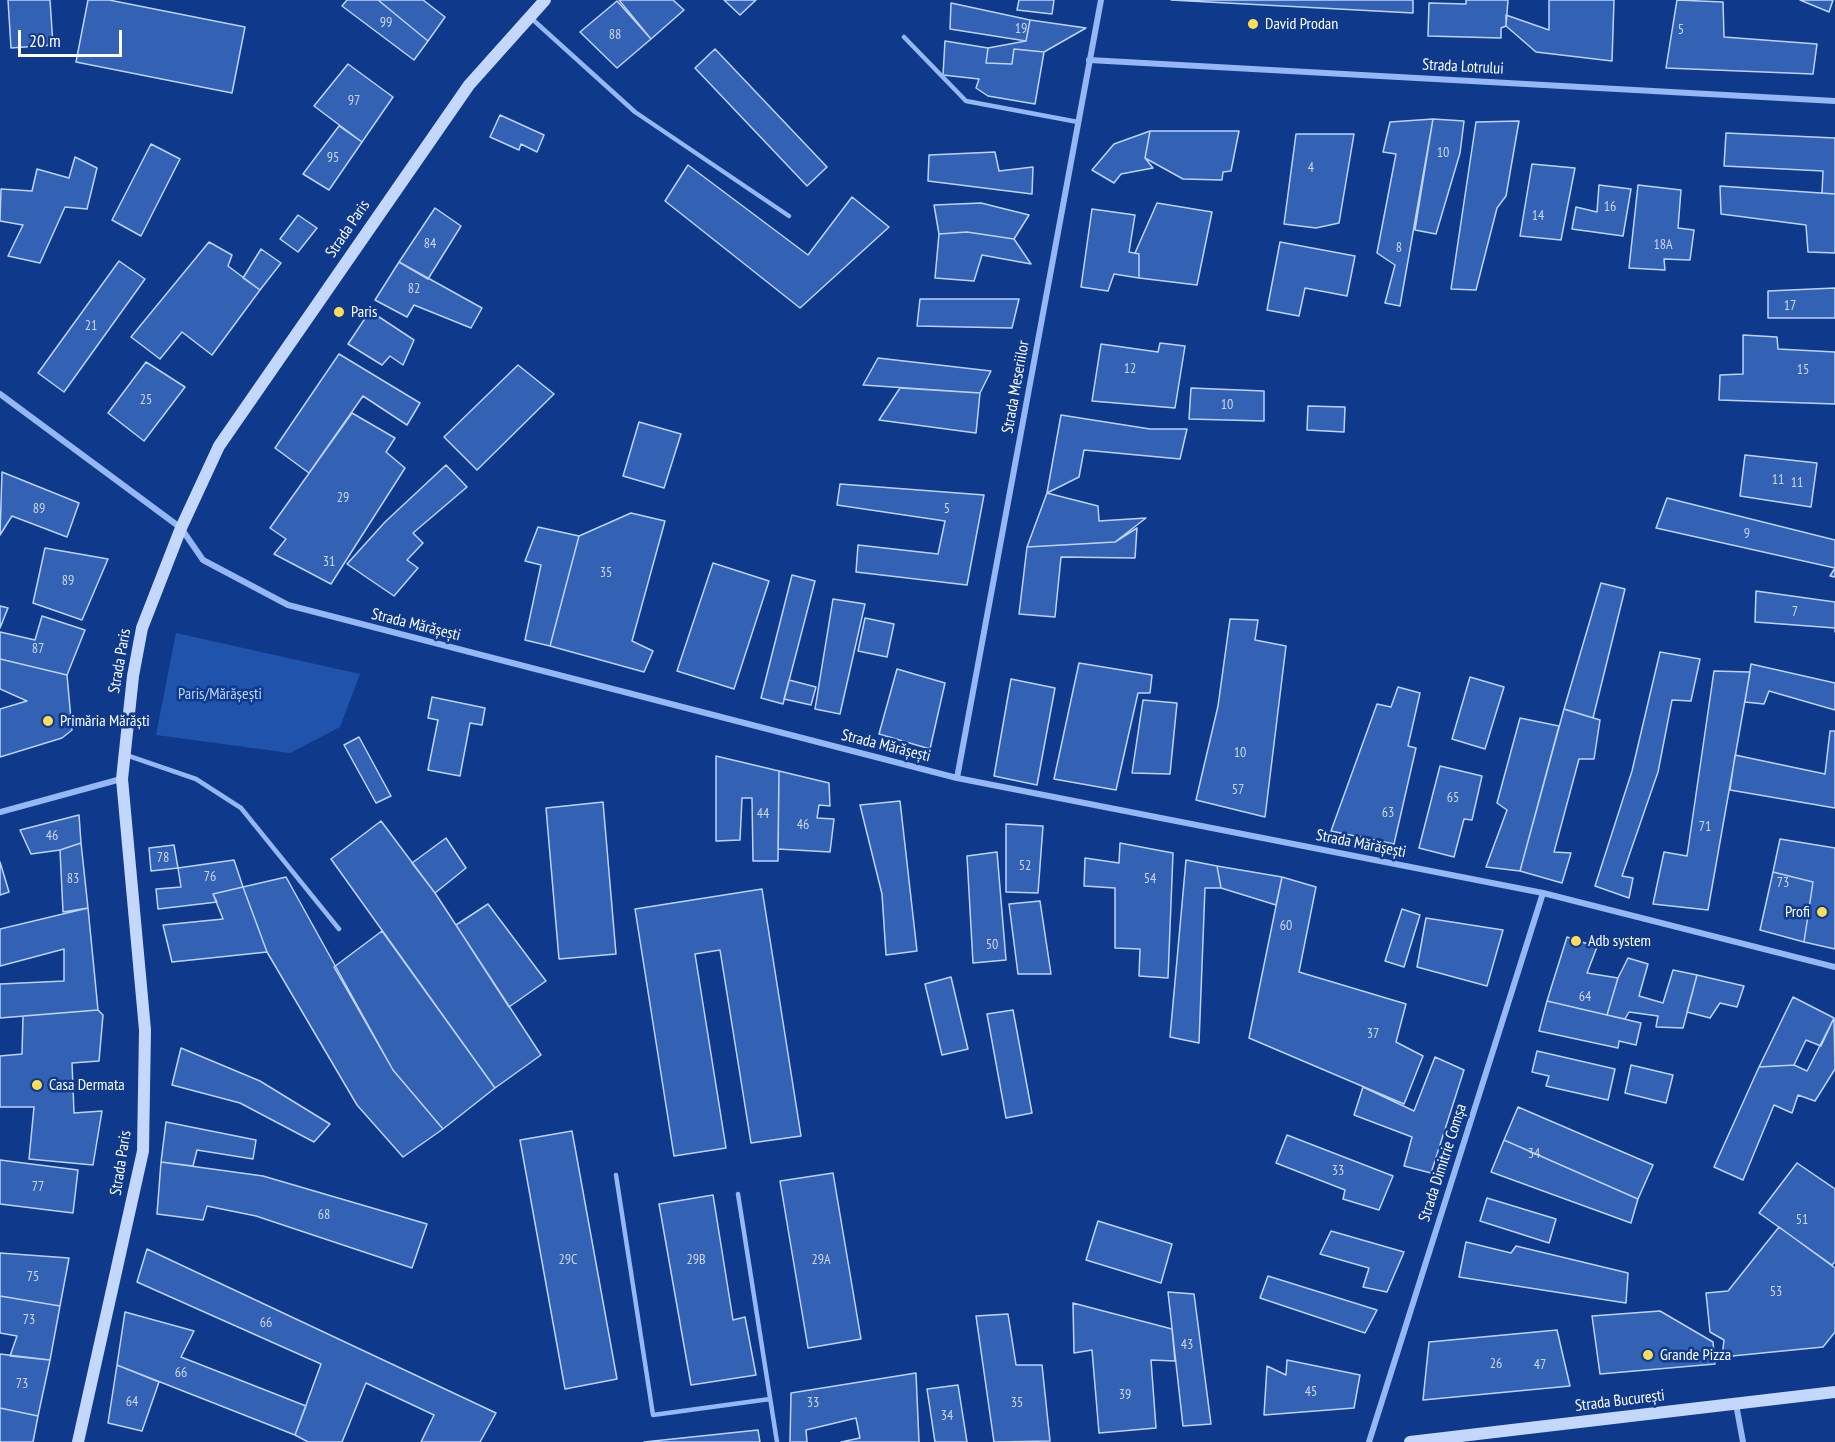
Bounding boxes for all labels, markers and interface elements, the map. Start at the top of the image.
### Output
place label: David Prodan [1265,14,1338,34]
house number: 99 [380,15,392,31]
marker: David Prodan [1246,17,1260,31]
scale bar [21,18,124,56]
house number: 19 [1015,21,1027,37]
house number: 5 [1678,22,1684,38]
house number: 88 [609,27,621,43]
text: 20 m [29,29,61,52]
street label: Strada Lotrului [1422,55,1504,79]
house number: 97 [348,93,360,109]
house number: 10 [1437,145,1449,161]
house number: 95 [327,150,339,166]
house number: 4 [1308,160,1314,176]
street label: Strada Paris [322,197,374,261]
house number: 16 [1604,199,1616,215]
house number: 14 [1532,208,1544,224]
house number: 84 [424,236,436,252]
house number: 18A [1653,237,1673,253]
house number: 8 [1396,240,1402,256]
house number: 82 [408,281,420,297]
house number: 17 [1784,298,1796,314]
place label: Paris [351,302,377,322]
marker: Paris [332,305,346,319]
house number: 21 [85,318,97,334]
street label: Strada Meseriilor [998,339,1034,435]
house number: 12 [1124,361,1136,377]
house number: 15 [1797,362,1809,378]
house number: 25 [140,392,152,408]
house number: 10 [1221,397,1233,413]
house number: 11 [1772,472,1784,488]
house number: 11 [1791,475,1803,491]
house number: 29 [337,490,349,506]
house number: 89 [33,501,45,517]
house number: 5 [944,501,950,517]
house number: 9 [1744,526,1750,542]
house number: 31 [323,554,335,570]
house number: 35 [600,565,612,581]
house number: 89 [62,573,74,589]
house number: 7 [1792,604,1798,620]
street label: Strada Mărășești [369,605,463,645]
street label: Strada Paris [105,627,135,695]
house number: 87 [32,641,44,657]
park label: Paris/Mărășești [178,684,262,704]
place label: Primăria Mărăști [60,711,150,731]
marker: Primăria Mărăști [41,714,55,728]
street label: Strada Mărășești [839,726,933,766]
house number: 10 [1234,745,1246,761]
house number: 57 [1232,782,1244,798]
house number: 65 [1447,790,1459,806]
house number: 63 [1382,805,1394,821]
house number: 44 [757,806,769,822]
house number: 46 [797,817,809,833]
house number: 71 [1699,819,1711,835]
street label: Strada Mărășești [1314,826,1408,862]
house number: 46 [46,828,58,844]
house number: 78 [157,850,169,866]
house number: 52 [1019,858,1031,874]
house number: 76 [204,869,216,885]
house number: 83 [67,871,79,887]
house number: 54 [1144,871,1156,887]
house number: 73 [1777,875,1789,891]
place label: Profi [1785,902,1810,922]
marker: Profi [1815,905,1829,919]
house number: 60 [1280,918,1292,934]
place label: Adb system [1588,931,1651,951]
marker: Adb system [1569,934,1583,948]
house number: 50 [986,937,998,953]
house number: 64 [1579,989,1591,1005]
house number: 37 [1367,1026,1379,1042]
place label: Casa Dermata [49,1075,125,1095]
marker: Casa Dermata [30,1078,44,1092]
street label: Strada Dimitrie Comșa [1415,1102,1471,1224]
street label: Strada Paris [106,1129,136,1197]
house number: 34 [1528,1146,1540,1162]
house number: 33 [1332,1163,1344,1179]
house number: 77 [32,1179,44,1195]
house number: 68 [318,1207,330,1223]
house number: 51 [1796,1212,1808,1228]
house number: 29C [558,1252,578,1268]
house number: 29B [686,1252,706,1268]
house number: 29A [811,1252,831,1268]
house number: 75 [27,1269,39,1285]
house number: 53 [1770,1284,1782,1300]
house number: 73 [23,1312,35,1328]
house number: 66 [260,1315,272,1331]
house number: 43 [1181,1337,1193,1353]
place label: Grande Pizza [1660,1345,1731,1365]
marker: Grande Pizza [1641,1348,1655,1362]
house number: 26 [1490,1356,1502,1372]
house number: 47 [1534,1357,1546,1373]
house number: 66 [175,1365,187,1381]
house number: 73 [16,1376,28,1392]
house number: 45 [1305,1384,1317,1400]
street label: Strada București [1574,1386,1666,1416]
house number: 39 [1119,1387,1131,1403]
house number: 64 [126,1394,138,1410]
house number: 33 [807,1395,819,1411]
house number: 35 [1011,1395,1023,1411]
house number: 34 [941,1408,953,1424]

